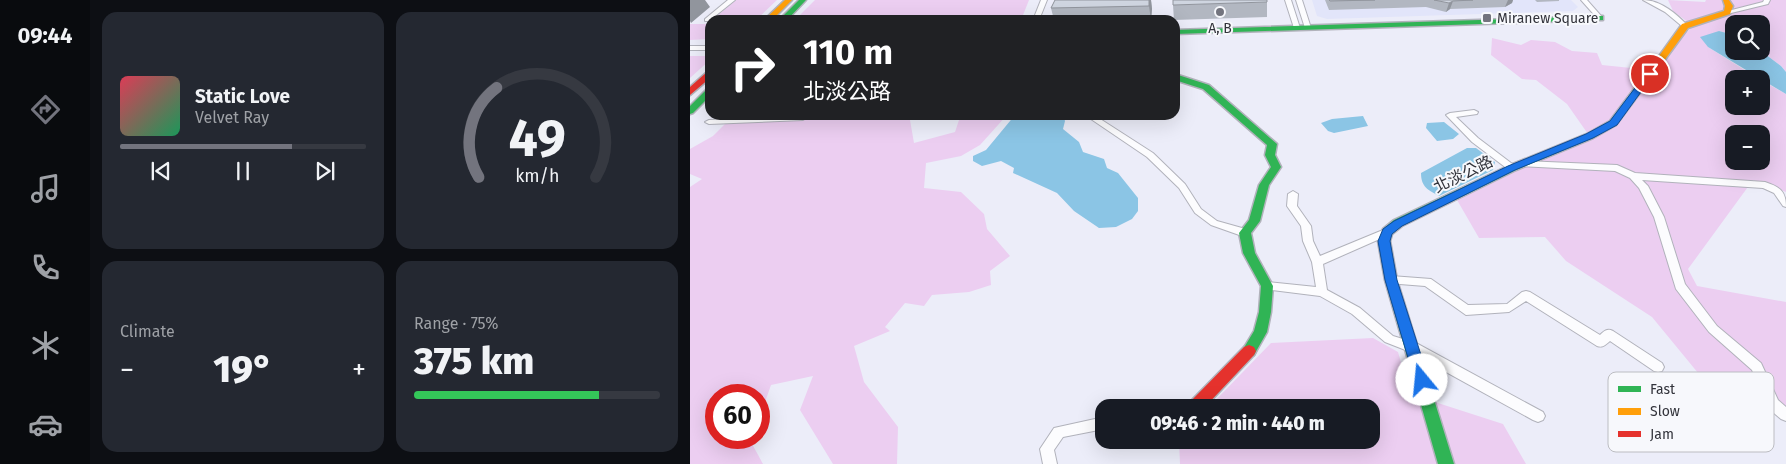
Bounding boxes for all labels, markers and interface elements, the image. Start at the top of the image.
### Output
marker: A, B [1214,6,1226,18]
place label: Miranew Square [1497,10,1598,27]
marker: Miranew Square [1481,12,1493,24]
map controls [1725,15,1770,170]
button: search [1725,15,1770,60]
place label: A, B [1208,20,1232,37]
text: 09:44 [17,22,73,49]
text: 110 m [803,31,893,73]
icon: right [720,35,785,100]
pin [1629,53,1671,95]
icon: arrive [1636,60,1664,88]
button: + [1725,70,1770,115]
text: 北淡公路 [803,78,891,105]
text: Static Love [195,85,290,108]
icon: directions [28,92,63,127]
text: 49 [508,107,566,170]
text: Velvet Ray [195,108,269,127]
button: − [1725,125,1770,170]
street label: 北淡公路 [1430,151,1496,197]
icon: previous [147,157,175,185]
icon: pause [229,157,257,185]
icon: next [311,157,339,185]
text: km/h [515,165,559,187]
icon: music [28,171,63,206]
icon: phone [28,250,63,285]
text: Range · 75% [414,314,498,333]
text: Climate [120,322,175,341]
icon: climate [28,328,63,363]
text: 375 km [414,338,534,384]
text: 19° [213,346,273,392]
text: − [120,353,134,386]
text: + [352,353,366,386]
position arrow [1395,353,1447,405]
legend [1608,372,1774,452]
text: Fast [1650,381,1676,398]
speed limit sign: 60 [705,384,770,449]
text: Slow [1650,403,1680,420]
icon: car [28,407,63,442]
text: 09:46 · 2 min · 440 m [1150,412,1325,435]
text: Jam [1650,426,1674,443]

